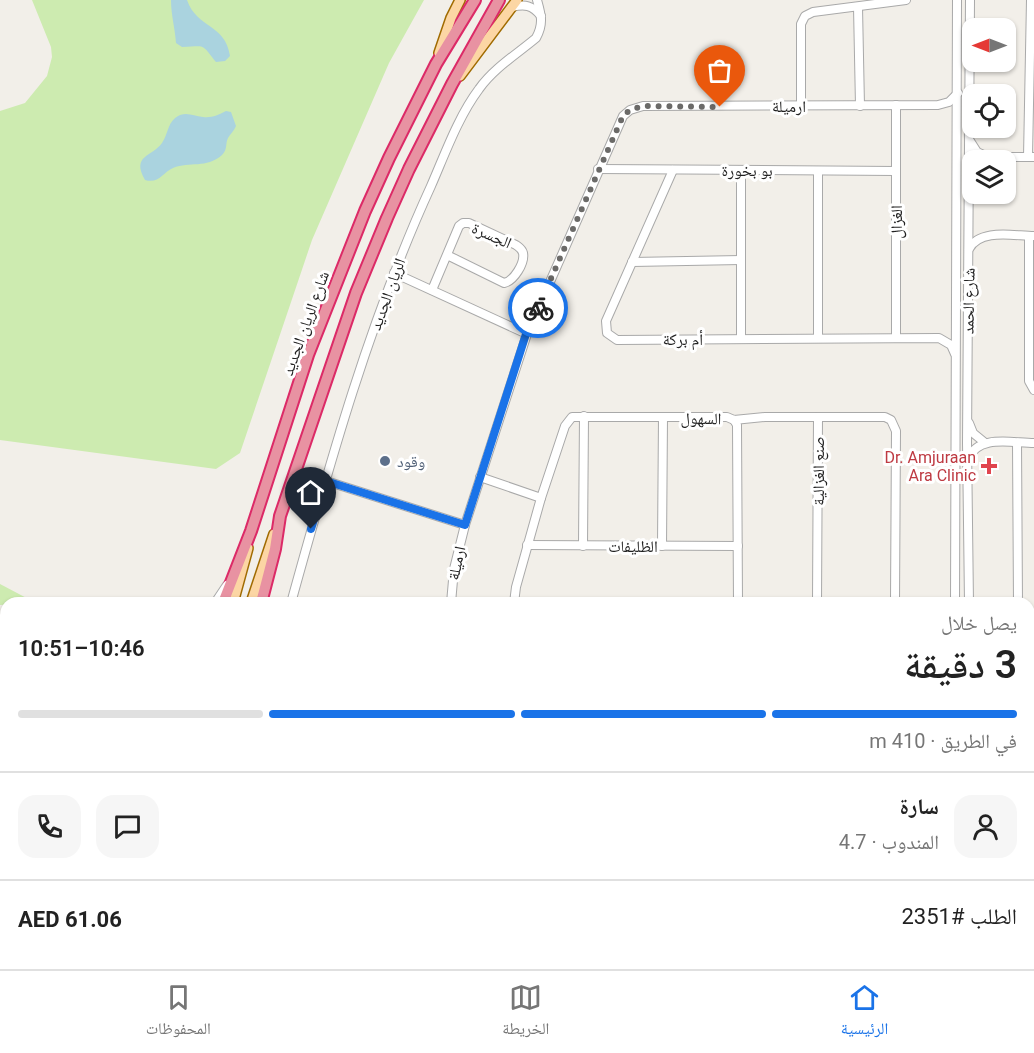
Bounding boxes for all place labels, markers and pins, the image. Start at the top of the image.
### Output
pin [694,45,745,107]
place label: Dr. Amjuraan Ara Clinic [884,448,976,485]
place label: وقود [397,452,425,471]
marker: وقود [378,454,392,468]
marker: Dr. Amjuraan Ara Clinic [980,457,998,475]
pin [285,467,336,529]

